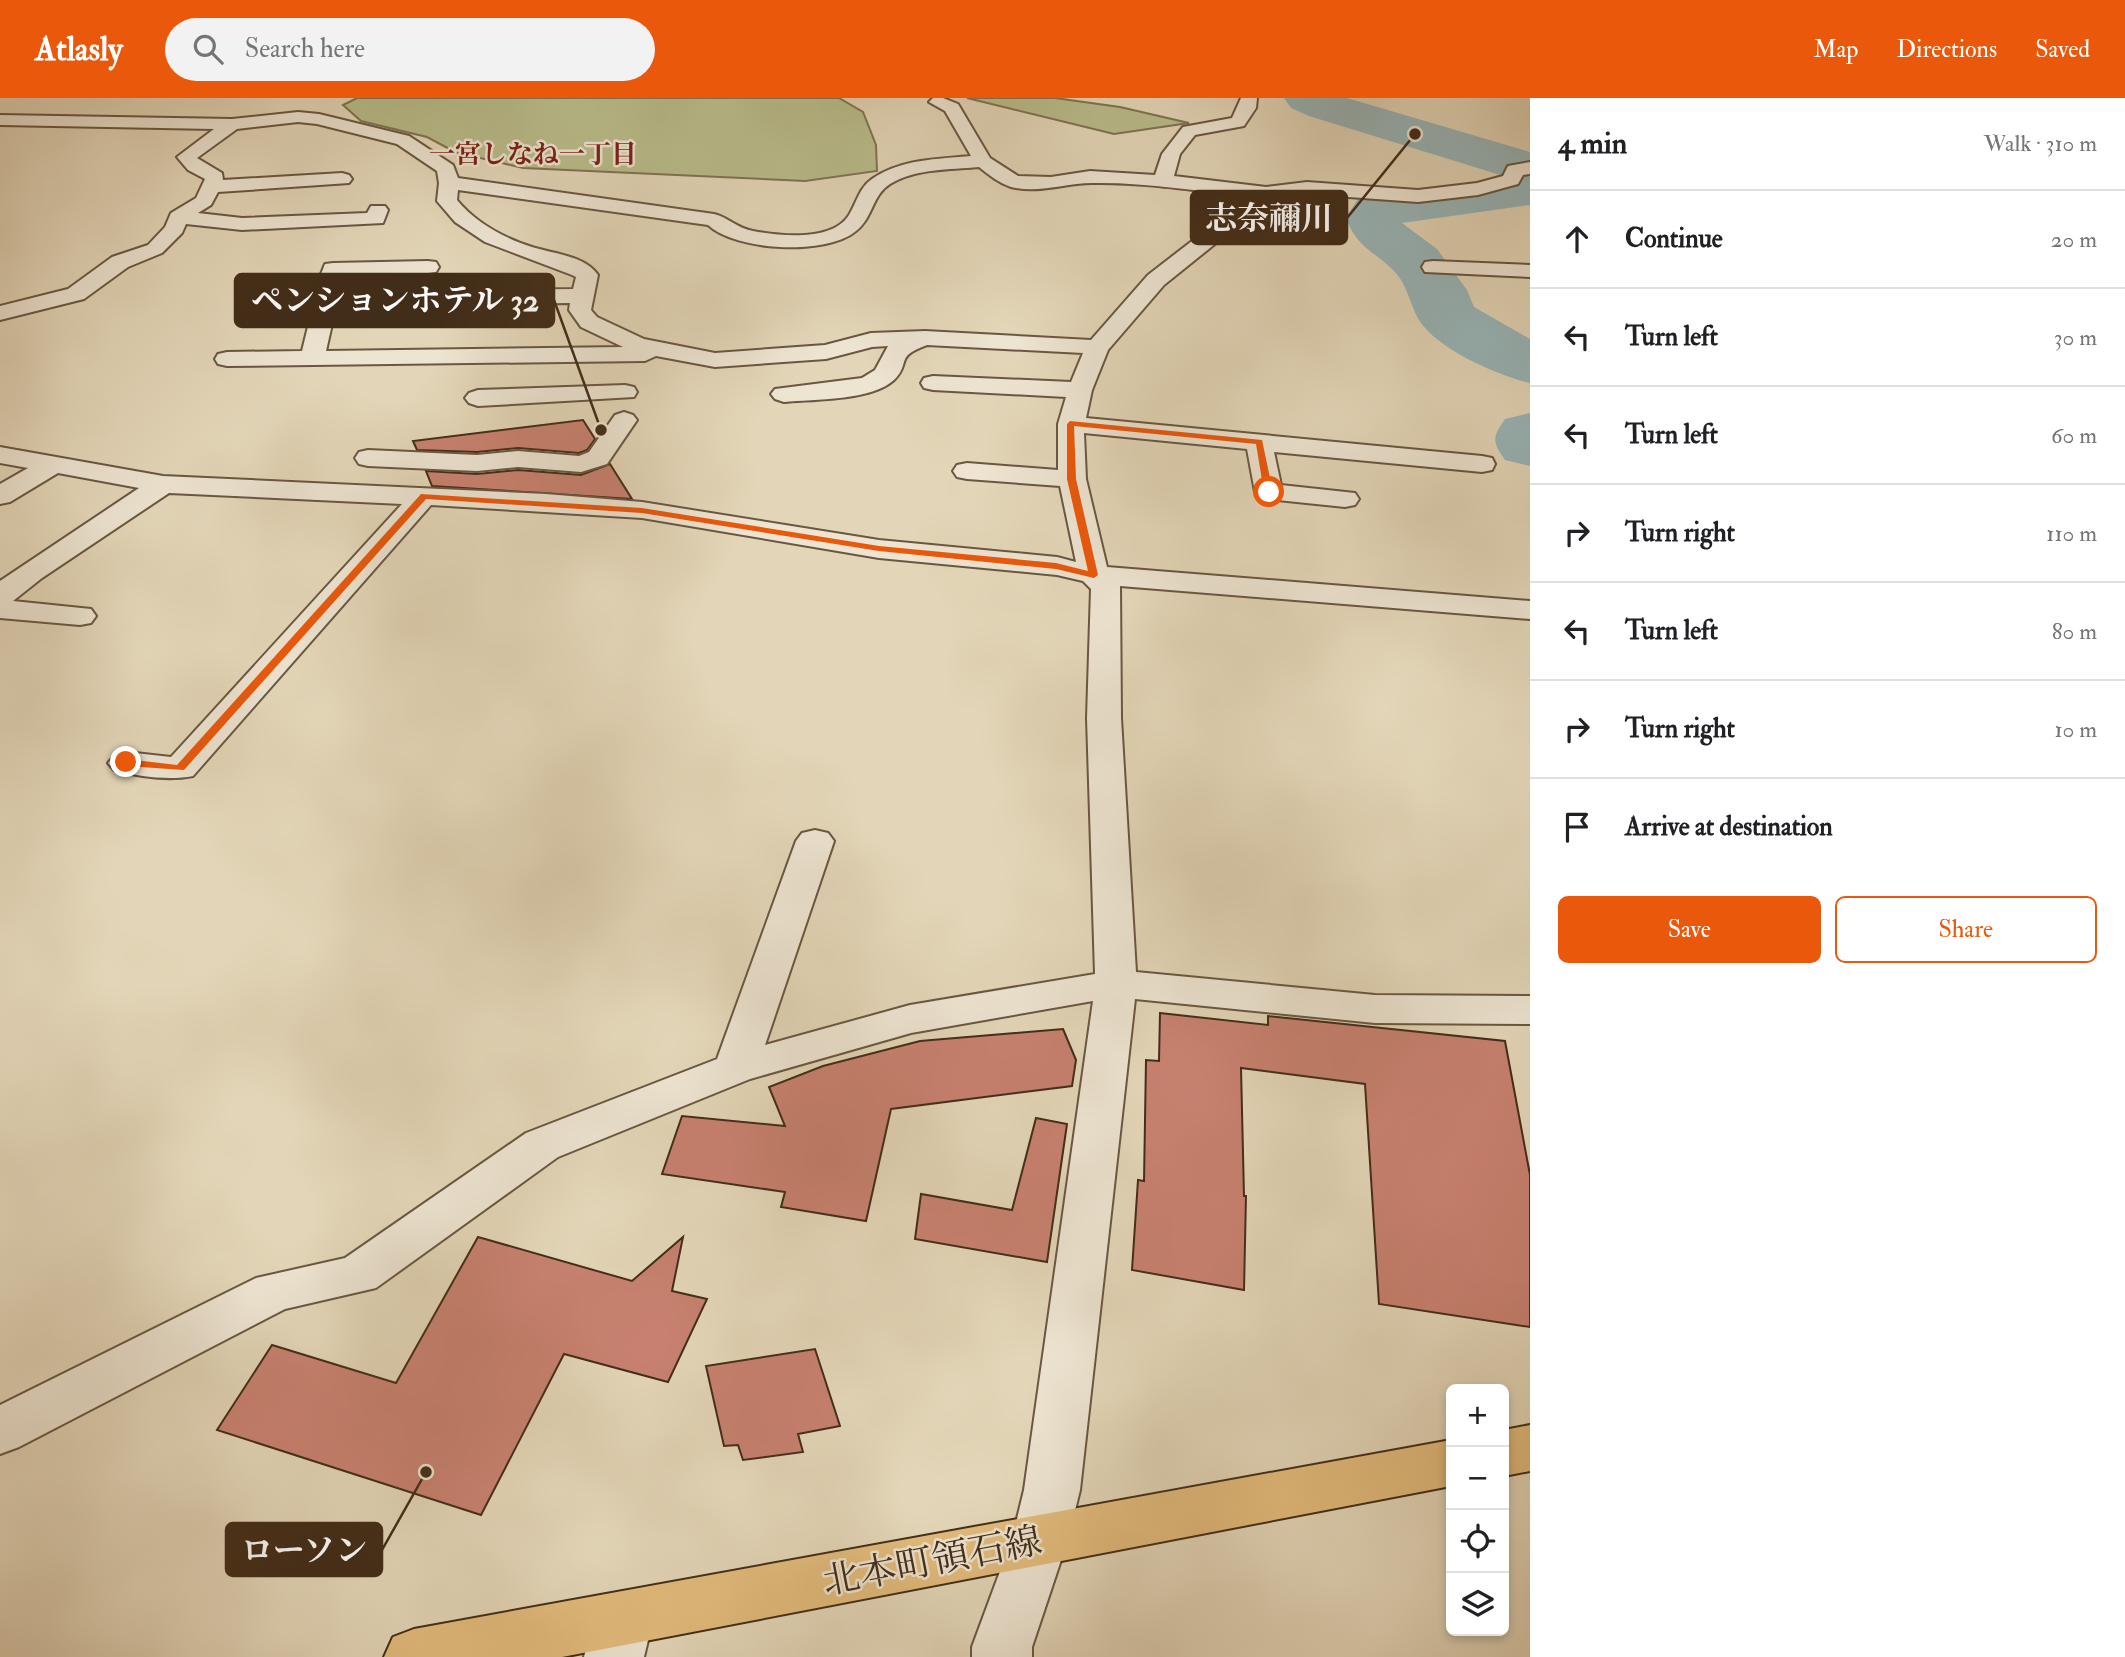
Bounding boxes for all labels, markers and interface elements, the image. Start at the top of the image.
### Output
search box [165,18,655,81]
text: Atlasly [35,29,123,70]
icon: search [189,30,227,68]
text: Search here [245,33,365,65]
text: Map [1813,34,1858,65]
text: Directions [1896,34,1997,65]
text: Saved [2035,34,2090,65]
text: 4 min [1558,125,1627,162]
text: Walk · 310 m [1984,129,2097,158]
district label: 一宮しなね一丁目 [429,139,637,171]
callout: 志奈禰川 [1191,191,1347,244]
text: 志奈禰川 [1205,199,1333,239]
icon: ahead [1558,220,1596,258]
text: Continue [1625,223,1723,255]
text: 20 m [2051,225,2097,254]
callout: ペンションホテル 32 [235,274,554,327]
text: ペンションホテル 32 [251,281,539,321]
icon: left [1558,318,1596,356]
text: Turn left [1625,321,1718,353]
text: 30 m [2054,323,2097,352]
icon: left [1558,416,1596,454]
text: Turn left [1625,419,1718,451]
text: 60 m [2051,421,2097,450]
route start [1253,476,1284,507]
icon: right [1558,514,1596,552]
text: Turn right [1625,517,1735,549]
text: 110 m [2046,519,2097,548]
icon: left [1558,612,1596,650]
text: Turn left [1625,615,1718,647]
text: 80 m [2052,617,2097,646]
icon: right [1558,710,1596,748]
text: Turn right [1625,713,1735,745]
text: 10 m [2054,715,2097,744]
route end [110,746,141,777]
icon: arrive [1558,808,1596,846]
text: Arrive at destination [1625,811,1833,843]
button: Save [1558,896,1821,963]
button: Share [1835,896,2097,963]
map controls [1446,1384,1509,1636]
button: + [1446,1384,1509,1447]
button: − [1446,1447,1509,1510]
button: locate [1446,1510,1509,1573]
street label: 北本町領石線 [819,1517,1046,1606]
callout: ローソン [226,1523,382,1576]
text: ローソン [241,1531,367,1571]
button: layers [1446,1573,1509,1636]

